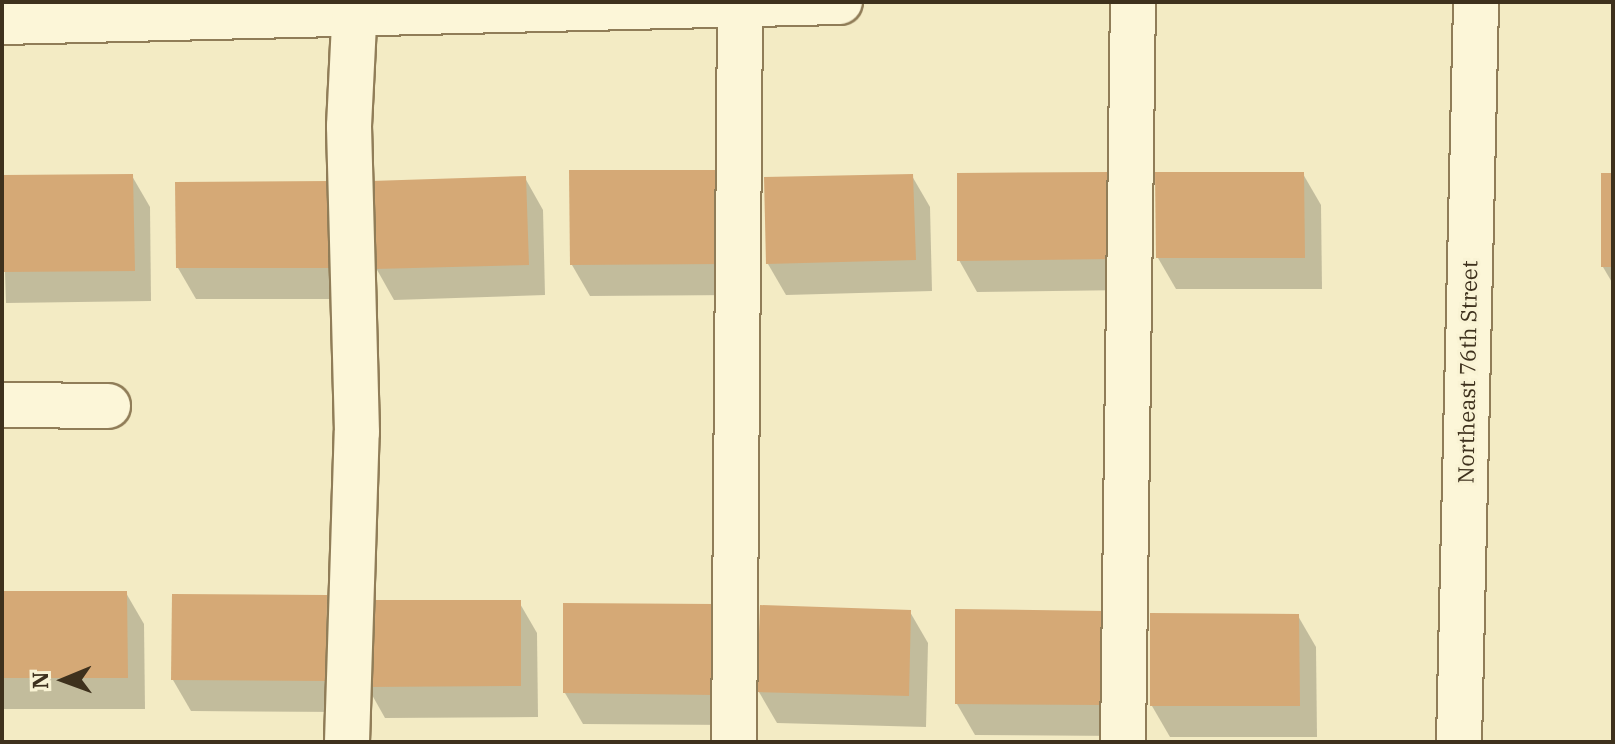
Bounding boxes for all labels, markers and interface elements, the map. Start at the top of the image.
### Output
street label: Northeast 76th Street [1452,260,1482,484]
north arrow [24,640,104,720]
text: N [25,671,54,689]

